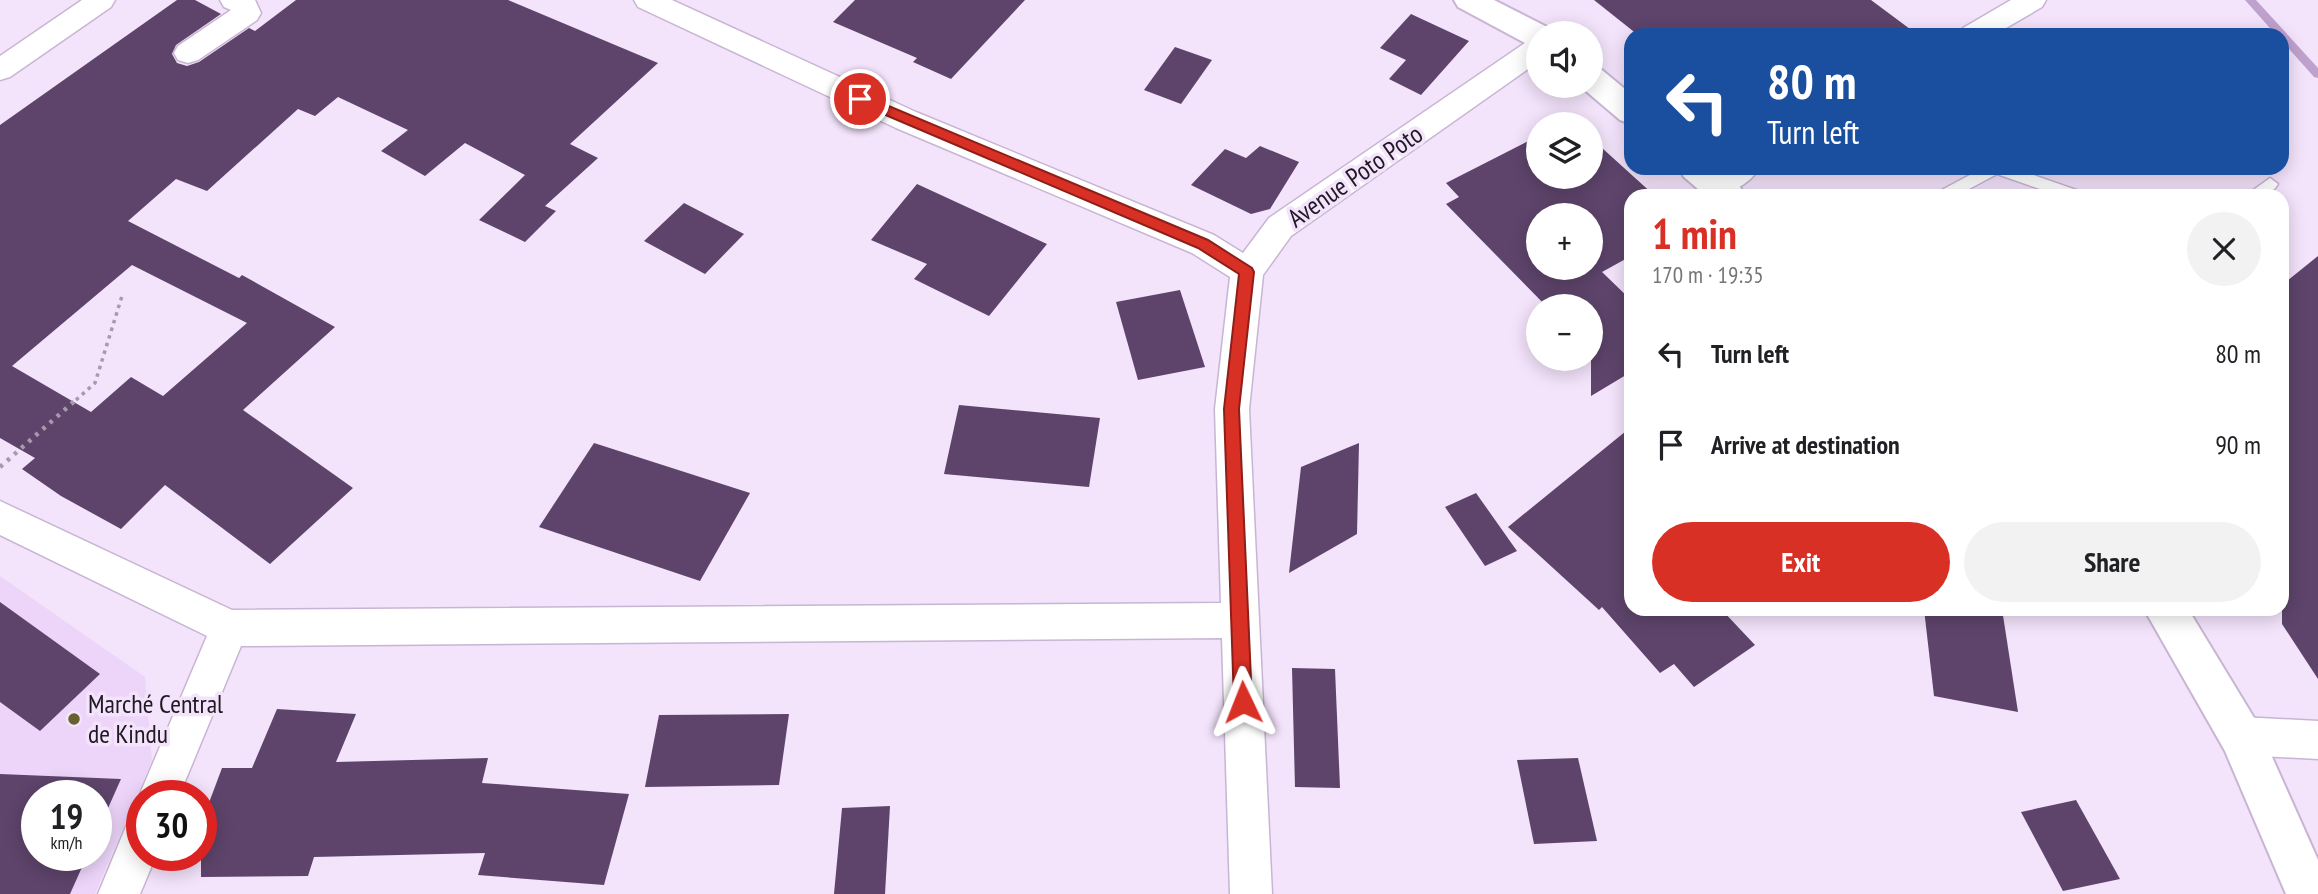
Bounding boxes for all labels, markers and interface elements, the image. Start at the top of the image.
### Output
map controls [1526,21,1603,371]
button: sound [1526,21,1603,98]
text: 80 m [1767,49,1856,113]
icon: left [1652,56,1743,147]
pin [830,69,890,129]
icon: arrive [841,80,879,118]
text: Turn left [1767,111,1859,153]
button: layers [1526,112,1603,189]
street label: Avenue Poto Poto [1281,117,1429,234]
button: + [1526,203,1603,280]
text: 1 min [1652,206,1737,261]
button: close [2187,212,2261,286]
text: 170 m · 19:35 [1652,260,1764,289]
button: − [1526,294,1603,371]
icon: left [1652,335,1690,373]
text: Turn left [1711,337,1789,370]
text: 80 m [2215,337,2261,370]
icon: arrive [1652,426,1690,464]
text: Arrive at destination [1711,428,1900,461]
text: 90 m [2215,428,2261,461]
button: Exit [1652,522,1950,602]
button: Share [1964,522,2261,602]
position arrow [1206,665,1280,739]
place label: Marché Central de Kindu [88,687,223,750]
marker: Marché Central de Kindu [66,711,82,727]
speed limit sign: 30 [126,780,217,871]
text: 19 [50,793,83,839]
text: km/h [51,831,82,854]

